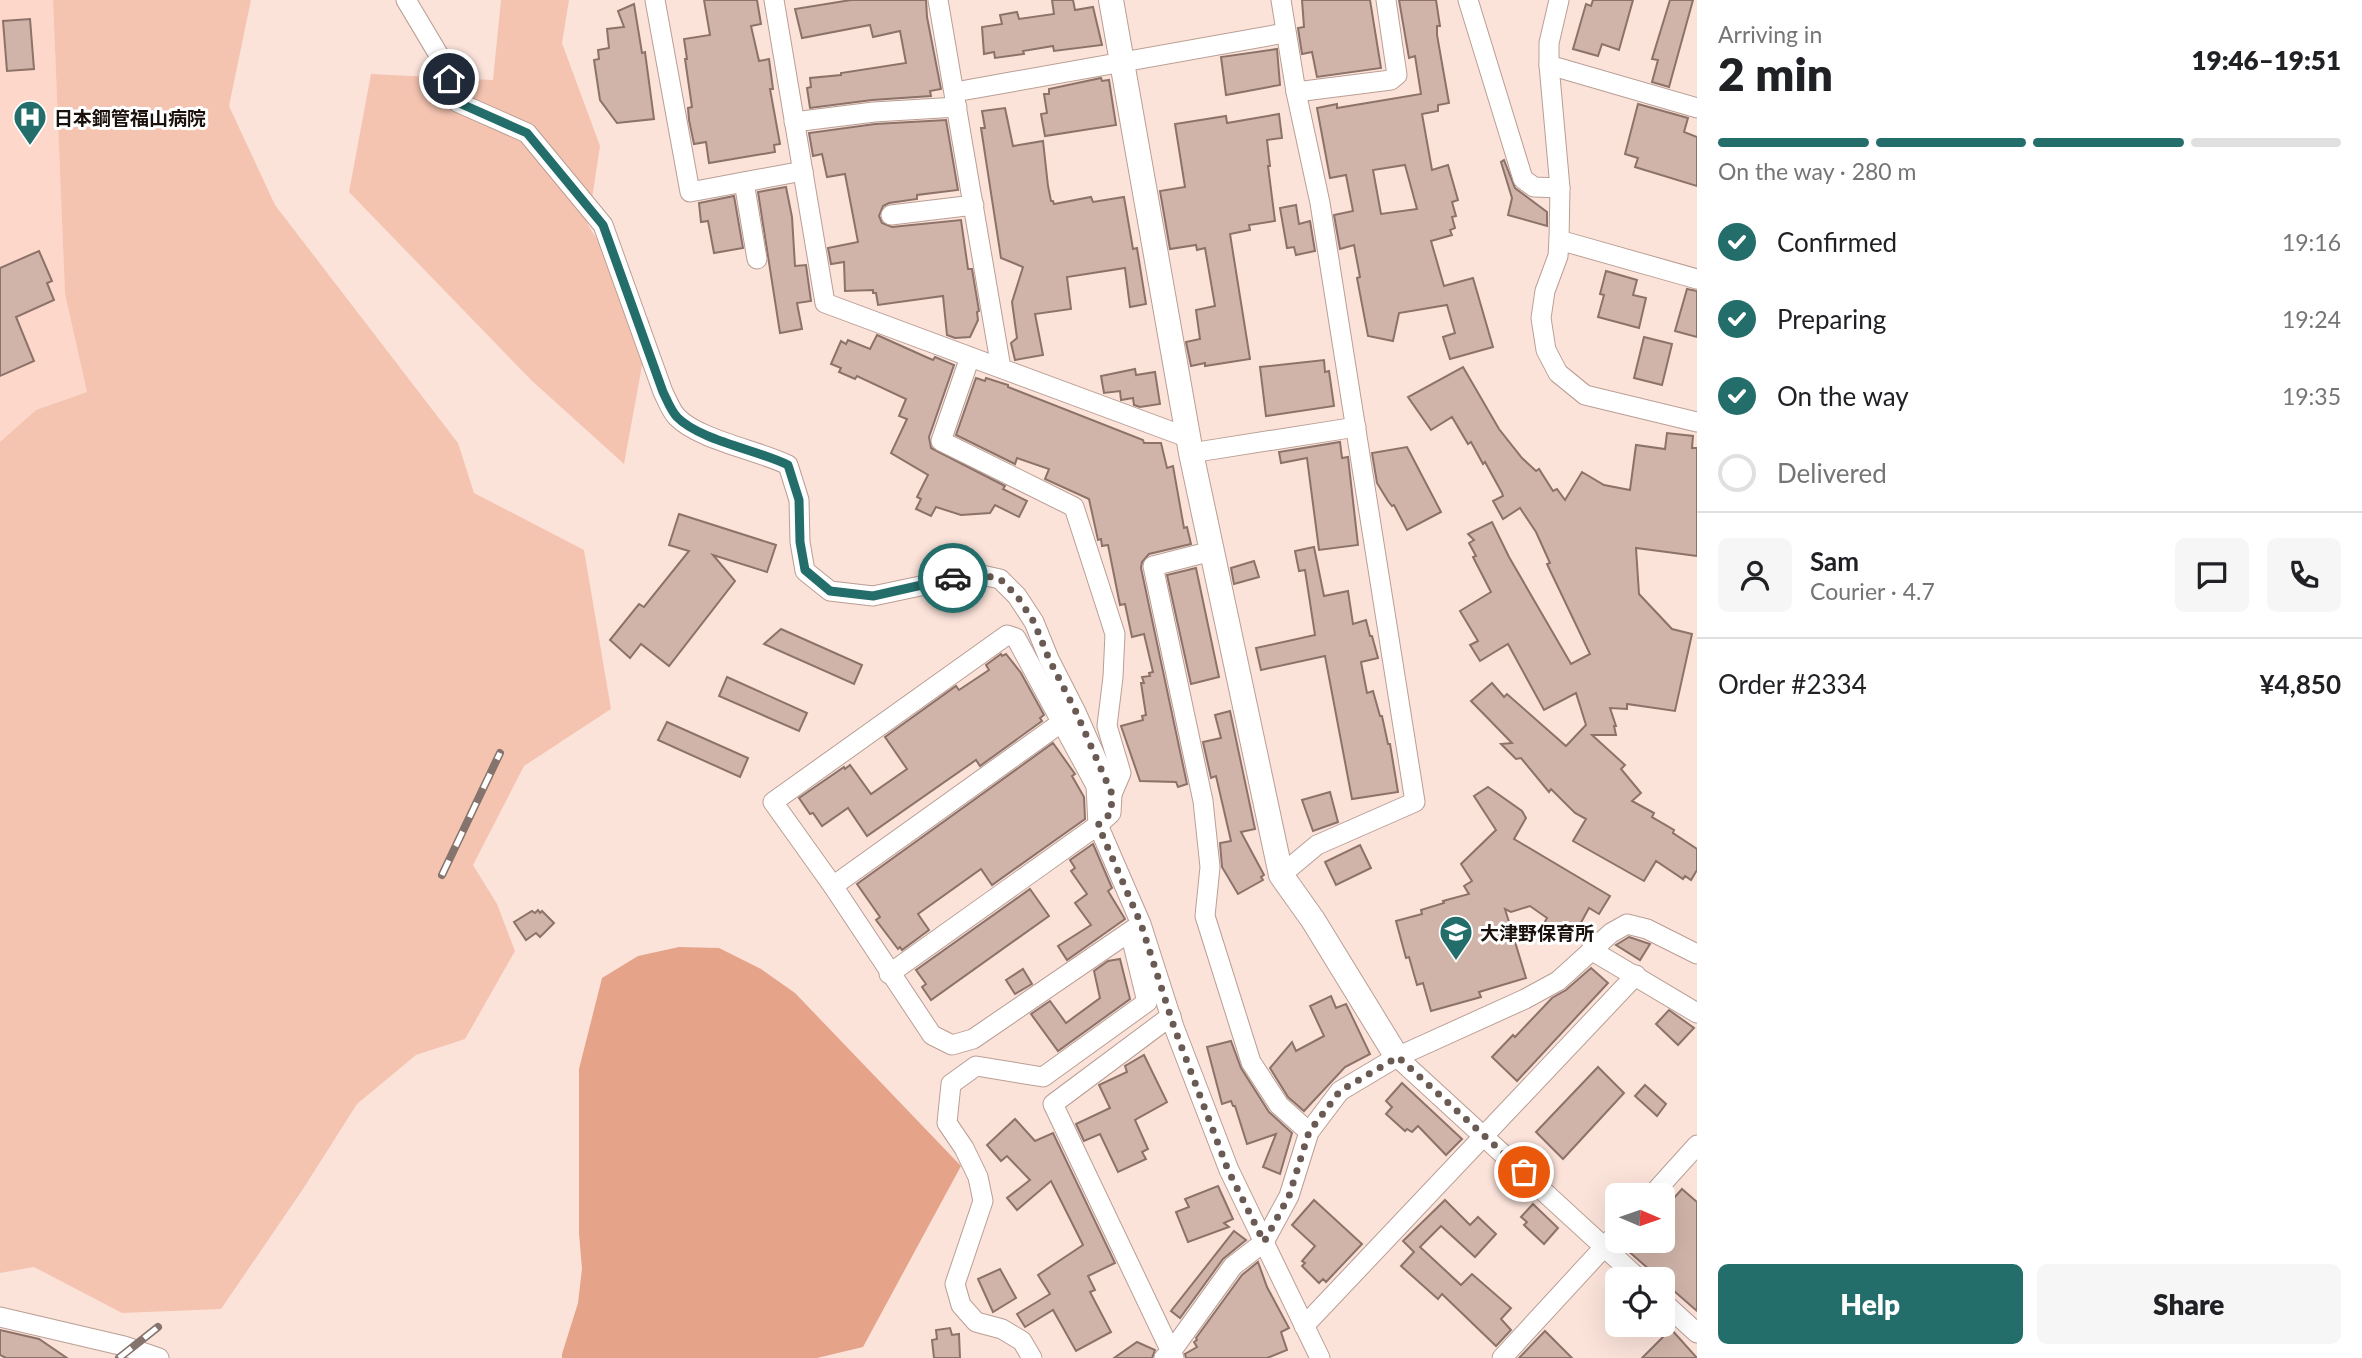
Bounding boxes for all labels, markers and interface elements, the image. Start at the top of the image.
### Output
text: Arriving in [1718,20,1822,48]
text: 19:46–19:51 [2191,44,2341,76]
text: 2 min [1718,46,1833,101]
pin [419,49,479,109]
icon: home [430,60,468,98]
hospital icon: 日本鋼管福山病院 [11,98,49,147]
place label: 日本鋼管福山病院 [54,106,206,129]
text: On the way · 280 m [1718,157,1917,185]
icon: check [1718,223,1756,261]
text: Confirmed [1777,226,1897,258]
text: 19:16 [2282,228,2341,256]
icon: check [1718,300,1756,338]
text: Preparing [1777,303,1886,335]
text: 19:24 [2282,305,2341,333]
icon: check [1718,377,1756,415]
text: On the way [1777,380,1909,412]
text: 19:35 [2282,382,2341,410]
text: Delivered [1777,457,1887,489]
button: person [1718,538,1792,612]
button: chat [2175,538,2249,612]
button: phone [2267,538,2341,612]
courier [918,543,988,613]
text: Sam [1810,545,1859,577]
icon: car [934,559,972,597]
text: Courier · 4.7 [1810,577,1935,605]
text: Order #2334 [1718,668,1867,700]
text: ¥4,850 [2260,668,2341,700]
school or university icon: 大津野保育所 [1437,913,1475,962]
place label: 大津野保育所 [1480,921,1594,944]
pin [1494,1142,1554,1202]
icon: bag [1505,1153,1543,1191]
north arrow [1605,1183,1675,1253]
map controls [1605,1183,1675,1337]
button: Help [1718,1264,2023,1344]
button: Share [2037,1264,2341,1344]
button: locate [1605,1267,1675,1337]

